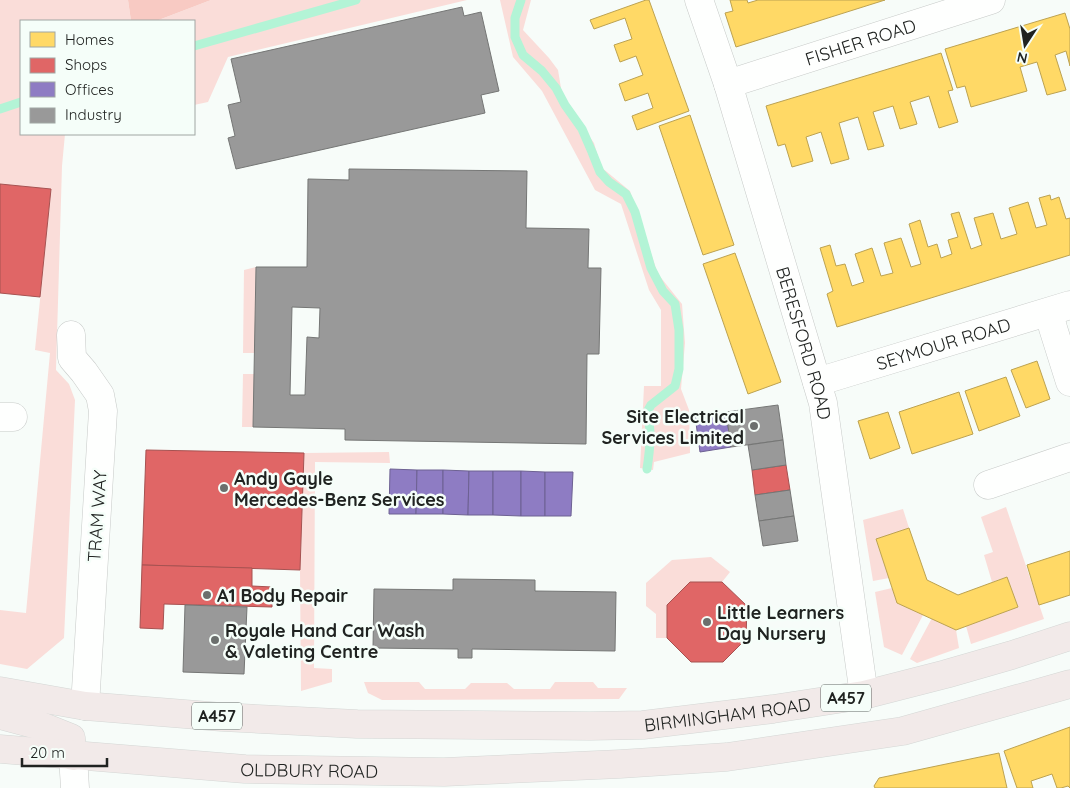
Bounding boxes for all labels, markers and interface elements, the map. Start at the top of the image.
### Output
street label: FISHER ROAD [802,13,919,70]
legend [20,20,195,135]
north arrow [1000,20,1050,70]
text: Homes [65,30,114,49]
text: N [1015,48,1029,68]
text: Shops [65,55,107,74]
text: Offices [65,80,114,99]
text: Industry [65,105,122,124]
street label: BERESFORD ROAD [771,264,837,421]
street label: SEYMOUR ROAD [873,312,1013,375]
place label: Site Electrical Services Limited [601,405,744,449]
marker: Site Electrical Services Limited [748,420,760,432]
place label: Andy Gayle Mercedes-Benz Services [234,467,445,511]
street label: TRAM WAY [82,469,112,563]
marker: Andy Gayle Mercedes-Benz Services [218,482,230,494]
place label: A1 Body Repair [217,584,348,607]
marker: A1 Body Repair [201,589,213,601]
place label: Little Learners Day Nursery [717,601,845,645]
marker: Little Learners Day Nursery [701,616,713,628]
place label: Royale Hand Car Wash & Valeting Centre [225,619,425,663]
marker: Royale Hand Car Wash & Valeting Centre [209,634,221,646]
road number: A457 [821,684,871,711]
street label: BIRMINGHAM ROAD [643,692,812,736]
road number: A457 [192,702,242,729]
scale bar [22,736,108,768]
text: 20 m [30,743,65,762]
street label: OLDBURY ROAD [240,757,378,783]

